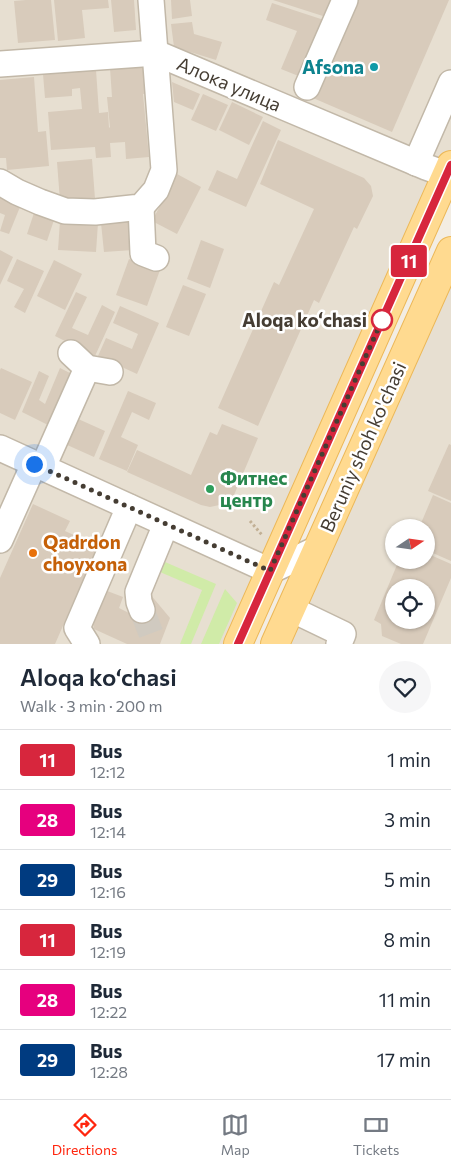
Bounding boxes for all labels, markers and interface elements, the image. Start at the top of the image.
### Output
street label: Алока улица [174,51,285,116]
place label: Afsona [302,55,364,78]
marker: Afsona [368,61,380,73]
line badge: 11 [386,245,432,277]
text: 11 [401,250,417,272]
place label: Aloqa ko‘chasi [242,308,367,331]
marker: Aloqa ko‘chasi [371,309,393,331]
street label: Beruniy shoh ko'chasi [315,358,410,535]
your location [22,452,47,477]
place label: Фитнес центр [220,466,287,511]
marker: Фитнес центр [204,483,216,495]
north arrow [385,519,435,569]
map controls [385,519,435,629]
place label: Qadrdon choyxona [43,530,127,575]
marker: Qadrdon choyxona [27,547,39,559]
button: locate [385,579,435,629]
button: heart [379,661,431,713]
text: Aloqa ko‘chasi [20,662,177,691]
text: Walk · 3 min · 200 m [20,696,163,715]
text: Bus [90,739,122,762]
text: 1 min [387,748,431,771]
text: 11 [39,749,56,771]
text: 12:12 [90,762,125,781]
text: Bus [90,799,122,822]
text: 3 min [384,808,431,831]
text: 28 [37,809,58,831]
text: 12:14 [90,822,126,841]
text: Bus [90,859,122,882]
text: 5 min [384,868,431,891]
text: 29 [37,869,58,891]
text: 12:16 [90,882,126,901]
text: Bus [90,919,122,942]
text: 8 min [383,928,431,951]
text: 11 [39,929,56,951]
text: 12:19 [90,942,126,961]
text: Bus [90,979,122,1002]
text: 11 min [379,988,431,1011]
text: 28 [37,989,58,1011]
text: 12:22 [90,1002,127,1021]
text: Bus [90,1039,122,1062]
text: 17 min [377,1048,431,1071]
text: 29 [37,1049,58,1071]
text: 12:28 [90,1062,128,1081]
tab: Directions [52,1111,117,1158]
tab: Map [221,1111,250,1158]
tab: Tickets [353,1111,399,1158]

